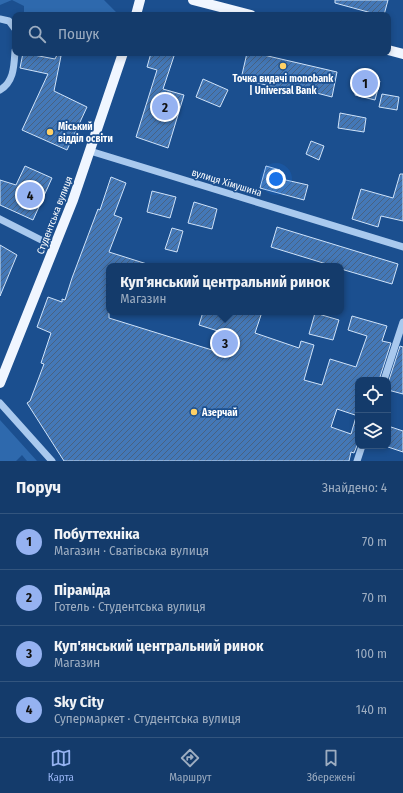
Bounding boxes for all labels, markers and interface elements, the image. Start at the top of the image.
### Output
search box [12,12,391,56]
icon: search [26,23,48,45]
text: Пошук [58,25,99,43]
marker: Точка видачі monobank | Universal Bank [278,61,288,71]
pin: 1 [352,68,378,98]
place label: Точка видачі monobank | Universal Bank [233,73,334,97]
pin: 2 [152,92,178,122]
place label: Міський відділ освіти [58,121,113,145]
marker: Міський відділ освіти [45,127,55,137]
street label: вулиця Хімушина [190,166,264,199]
your location [266,169,286,189]
street label: Студентська вулиця [34,175,75,256]
pin: 4 [17,180,43,210]
popup [106,263,344,315]
text: Куп'янський центральний ринок [120,273,330,291]
text: Магазин [120,291,167,306]
pin: 3 [212,328,238,358]
map controls [355,377,391,449]
button: locate [355,377,391,413]
marker: Азерчай [189,407,199,417]
place label: Азерчай [201,407,238,419]
button: layers [355,413,391,449]
text: Поруч [16,477,61,498]
text: Знайдено: 4 [322,480,387,495]
text: Побуттехніка [54,525,140,543]
text: 1 [26,534,32,549]
text: 70 m [362,534,387,549]
text: Магазин · Сватівська вулиця [54,543,209,558]
text: Піраміда [54,581,111,599]
text: 2 [26,590,32,605]
text: 70 m [362,590,387,605]
text: Готель · Студентська вулиця [54,599,206,614]
text: Куп'янський центральний ринок [54,637,263,655]
text: 3 [26,646,32,661]
text: 100 m [355,646,387,661]
text: Магазин [54,655,100,670]
text: Sky City [54,693,104,711]
text: 4 [26,702,32,717]
text: 140 m [356,702,387,717]
text: Супермаркет · Студентська вулиця [54,711,241,726]
tab: Карта [48,747,74,784]
tab: Маршрут [169,747,211,784]
tab: Збережені [307,747,355,784]

